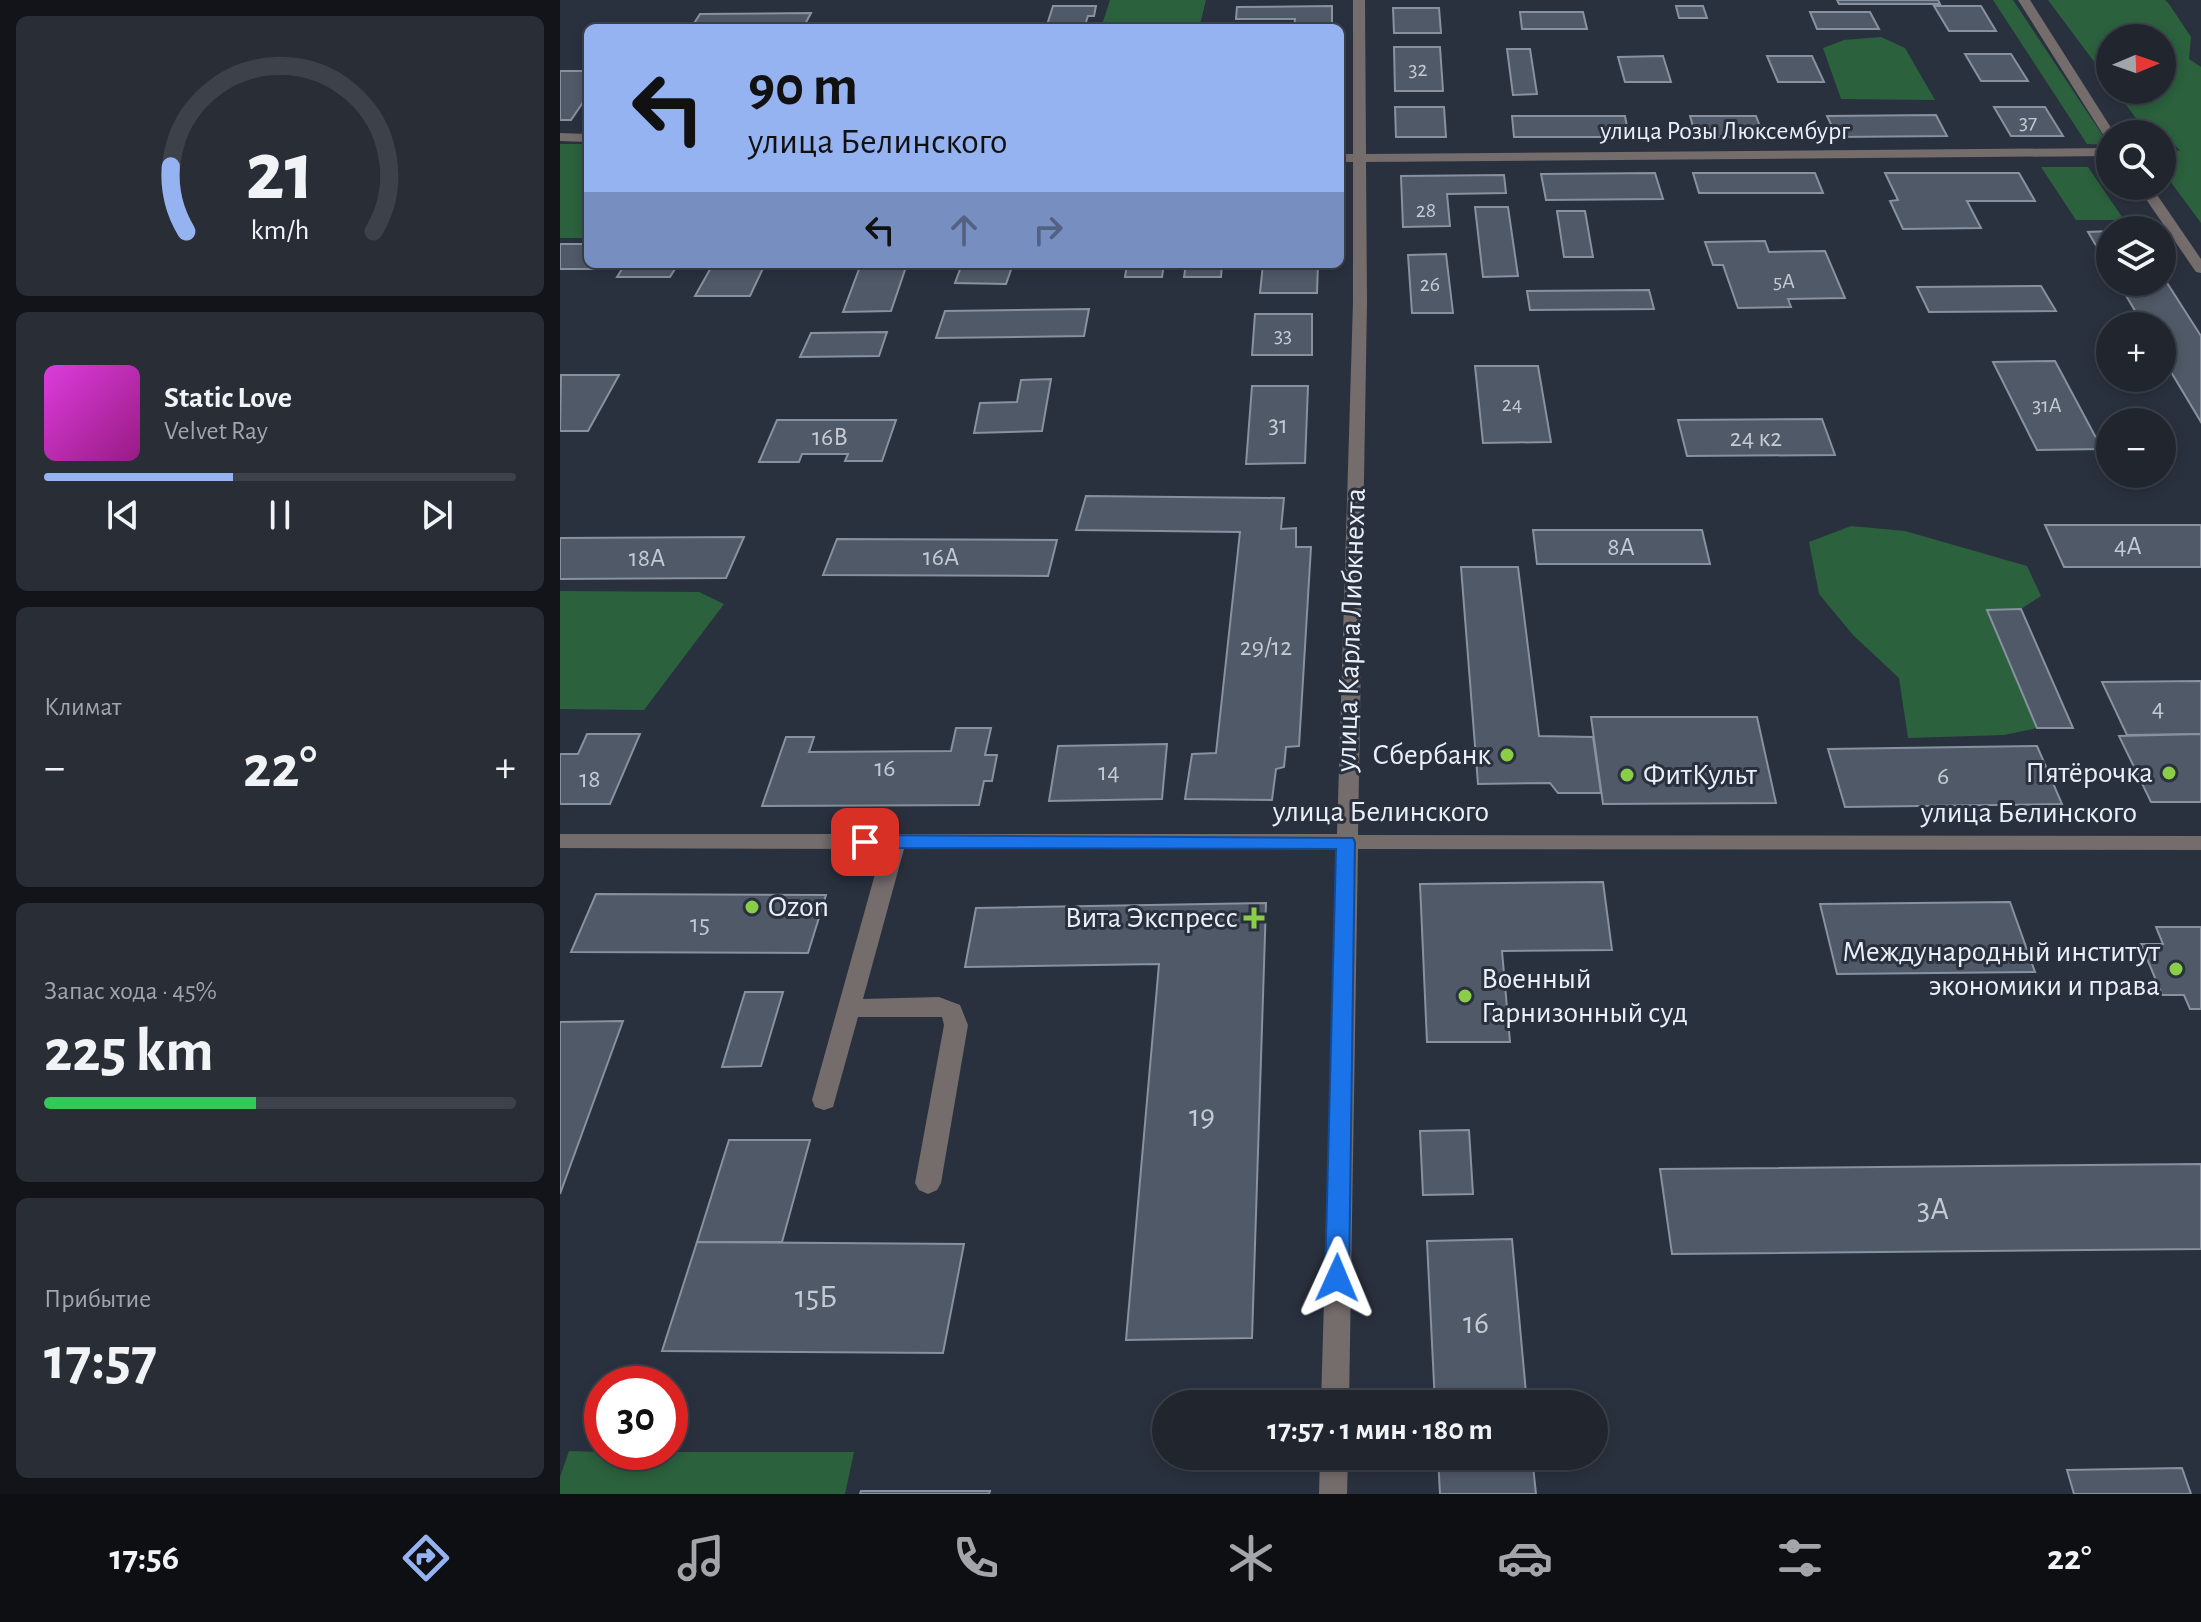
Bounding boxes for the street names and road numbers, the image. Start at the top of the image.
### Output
street label: улица Розы Люксембург [1599,118,1851,144]
street label: улица Карла Либкнехта [1331,488,1371,773]
street label: улица Белинского [1272,797,1489,827]
street label: улица Белинского [1920,798,2137,828]

